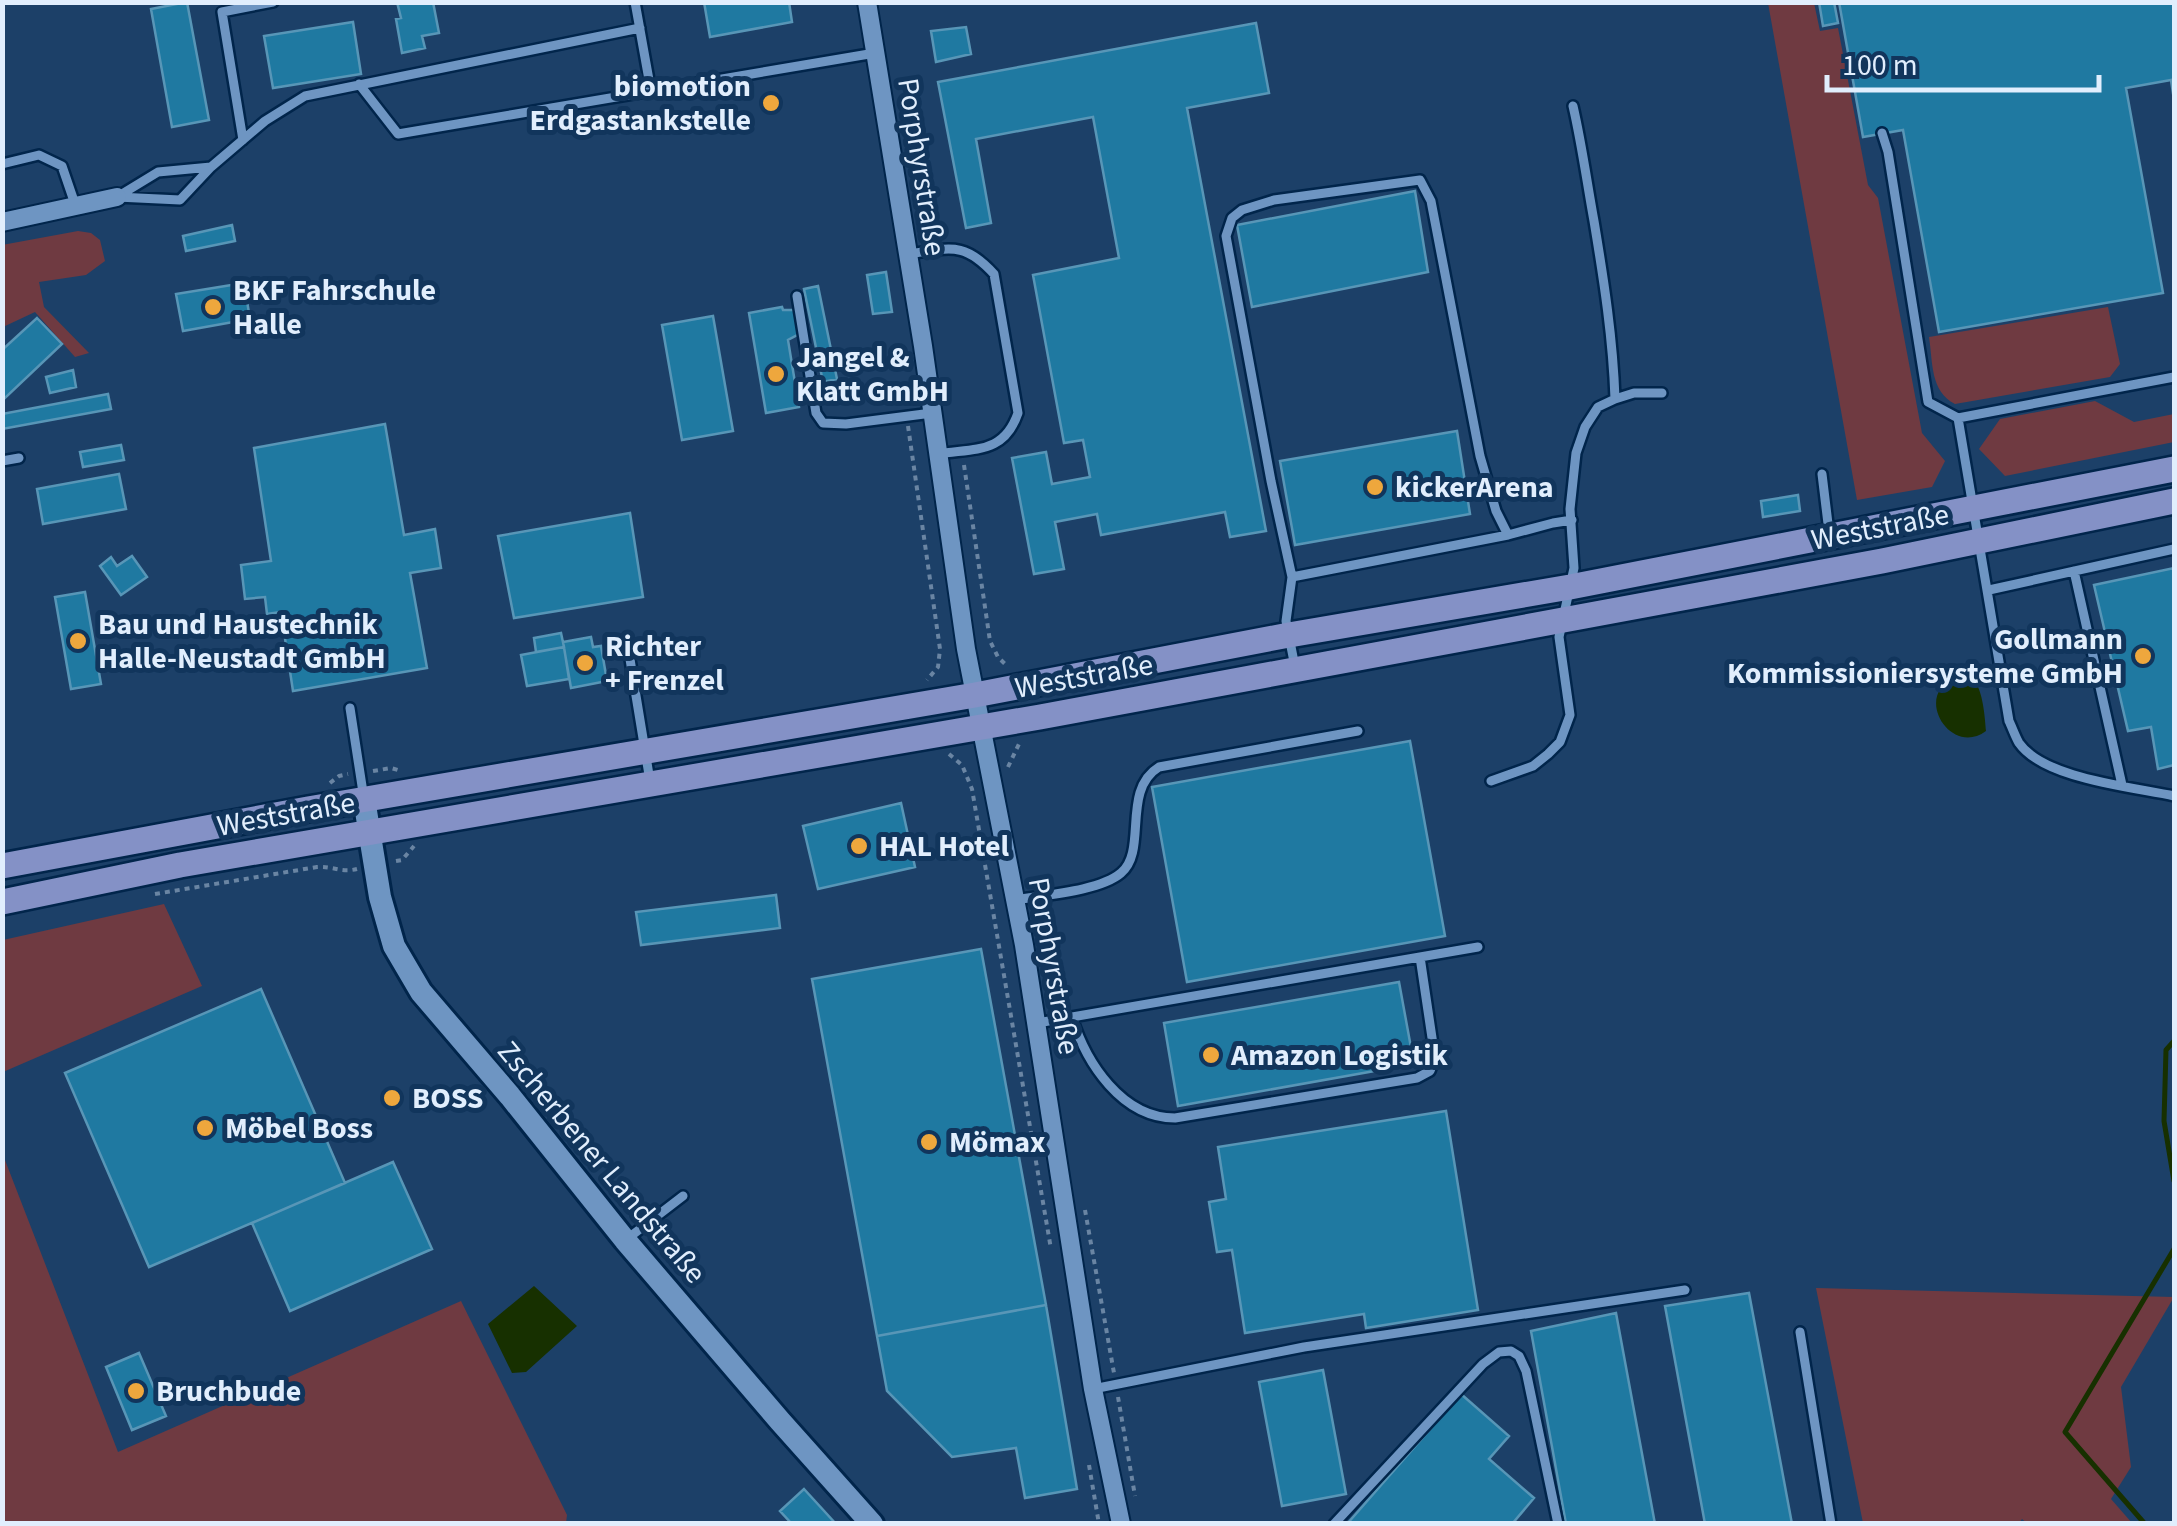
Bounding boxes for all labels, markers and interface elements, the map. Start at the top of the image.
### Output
scale bar [1827,30,2100,92]
text: 100 m [1842,44,1918,87]
place label: biomotion Erdgastankstelle [530,65,751,142]
street label: Porphyrstraße [886,75,957,259]
marker: biomotion Erdgastankstelle [760,92,782,114]
place label: BKF Fahrschule Halle [233,269,436,346]
marker: BKF Fahrschule Halle [202,296,224,318]
place label: Jangel & Klatt GmbH [796,336,949,413]
marker: Jangel & Klatt GmbH [765,363,787,385]
place label: kickerArena [1395,466,1554,509]
marker: kickerArena [1364,476,1386,498]
street label: Weststraße [1808,493,1953,562]
place label: Bau und Haustechnik Halle-Neustadt GmbH [98,603,386,680]
place label: Gollmann Kommissioniersysteme GmbH [1727,618,2123,695]
place label: Richter + Frenzel [605,625,724,702]
marker: Bau und Haustechnik Halle-Neustadt GmbH [67,630,89,652]
street label: Weststraße [1012,643,1156,710]
marker: Gollmann Kommissioniersysteme GmbH [2132,645,2154,667]
marker: Richter + Frenzel [574,652,596,674]
street label: Weststraße [214,781,358,848]
place label: HAL Hotel [879,825,1010,868]
marker: HAL Hotel [848,835,870,857]
street label: Porphyrstraße [1017,874,1090,1058]
street label: Zscherbener Landstraße [487,1032,716,1293]
place label: Amazon Logistik [1230,1034,1449,1077]
marker: Amazon Logistik [1200,1044,1222,1066]
place label: BOSS [412,1077,483,1120]
marker: BOSS [381,1087,403,1109]
place label: Möbel Boss [225,1107,373,1150]
marker: Möbel Boss [194,1117,216,1139]
place label: Mömax [949,1121,1045,1164]
marker: Mömax [918,1131,940,1153]
place label: Bruchbude [156,1370,301,1413]
marker: Bruchbude [125,1380,147,1402]

